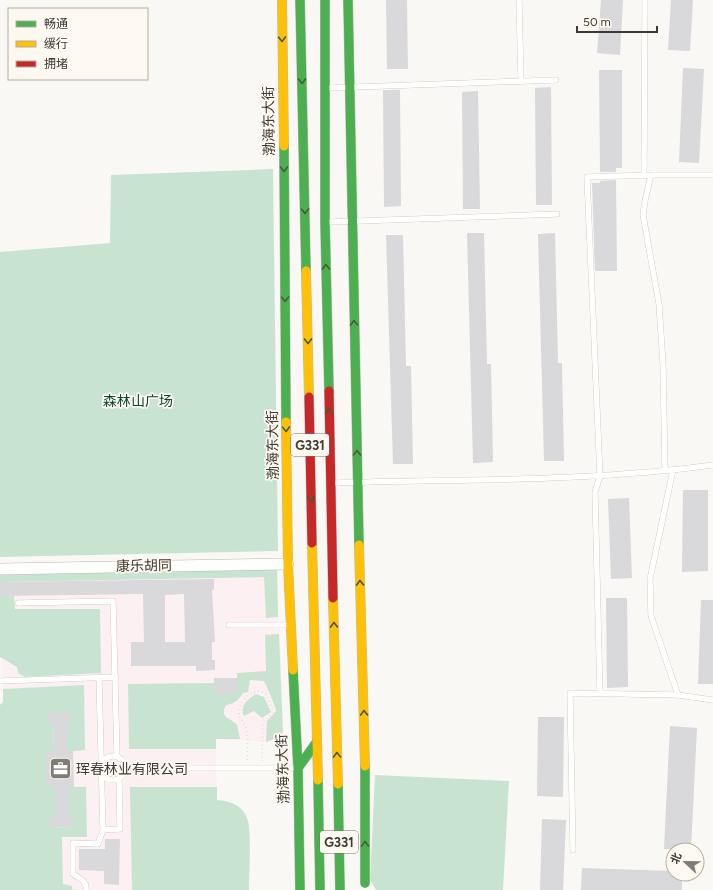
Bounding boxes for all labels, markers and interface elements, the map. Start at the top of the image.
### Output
legend [8,8,148,80]
scale bar [577,8,657,34]
text: 50 m [583,15,611,29]
text: 畅通 [44,17,68,31]
one-way arrow [278,36,286,42]
text: 缓行 [44,37,68,51]
text: 拥堵 [44,57,68,71]
one-way arrow [298,78,306,84]
street label: 渤海东大街 [260,86,278,156]
one-way arrow [280,166,288,172]
one-way arrow [301,208,309,214]
one-way arrow [322,264,330,270]
one-way arrow [281,296,289,302]
one-way arrow [350,320,358,326]
one-way arrow [303,338,312,344]
park label: 森林山广场 [103,393,173,410]
one-way arrow [325,408,333,414]
street label: 渤海东大街 [264,410,282,480]
one-way arrow [282,426,291,432]
road number: G331 [291,434,329,456]
one-way arrow [352,450,361,456]
one-way arrow [307,496,315,502]
street label: 康乐胡同 [116,557,172,575]
one-way arrow [356,580,364,586]
one-way arrow [330,622,338,628]
one-way arrow [360,710,368,716]
street label: 渤海东大街 [273,734,293,804]
one-way arrow [333,752,341,758]
office icon: 珲春林业有限公司 [47,756,73,782]
place label: 珲春林业有限公司 [76,761,188,778]
road number: G331 [320,831,358,853]
one-way arrow [361,841,369,847]
north arrow [665,842,705,882]
text: 北 [668,851,684,866]

